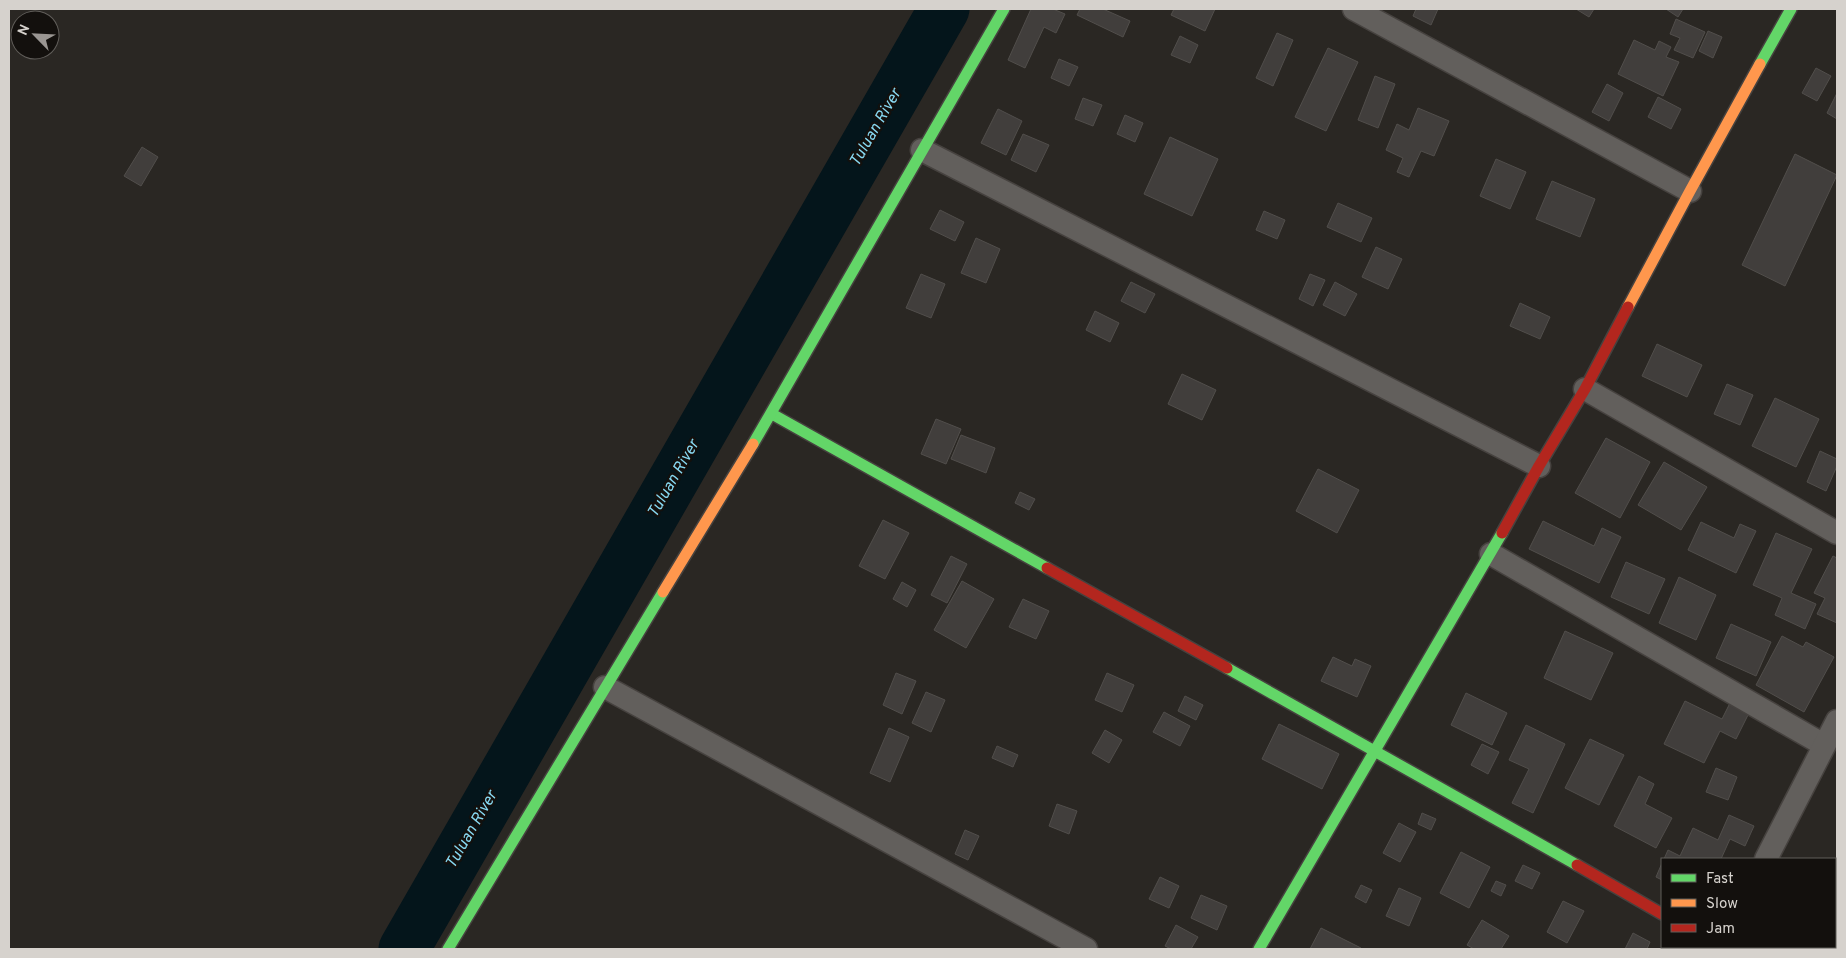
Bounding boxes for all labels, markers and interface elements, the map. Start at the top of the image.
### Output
north arrow [10,10,60,60]
text: N [15,22,34,38]
water label: Tuluan River [846,84,907,171]
water label: Tuluan River [644,435,705,522]
water label: Tuluan River [442,786,503,873]
legend [1661,858,1836,948]
text: Fast [1706,870,1734,889]
text: Slow [1706,895,1738,914]
text: Jam [1706,920,1735,939]

